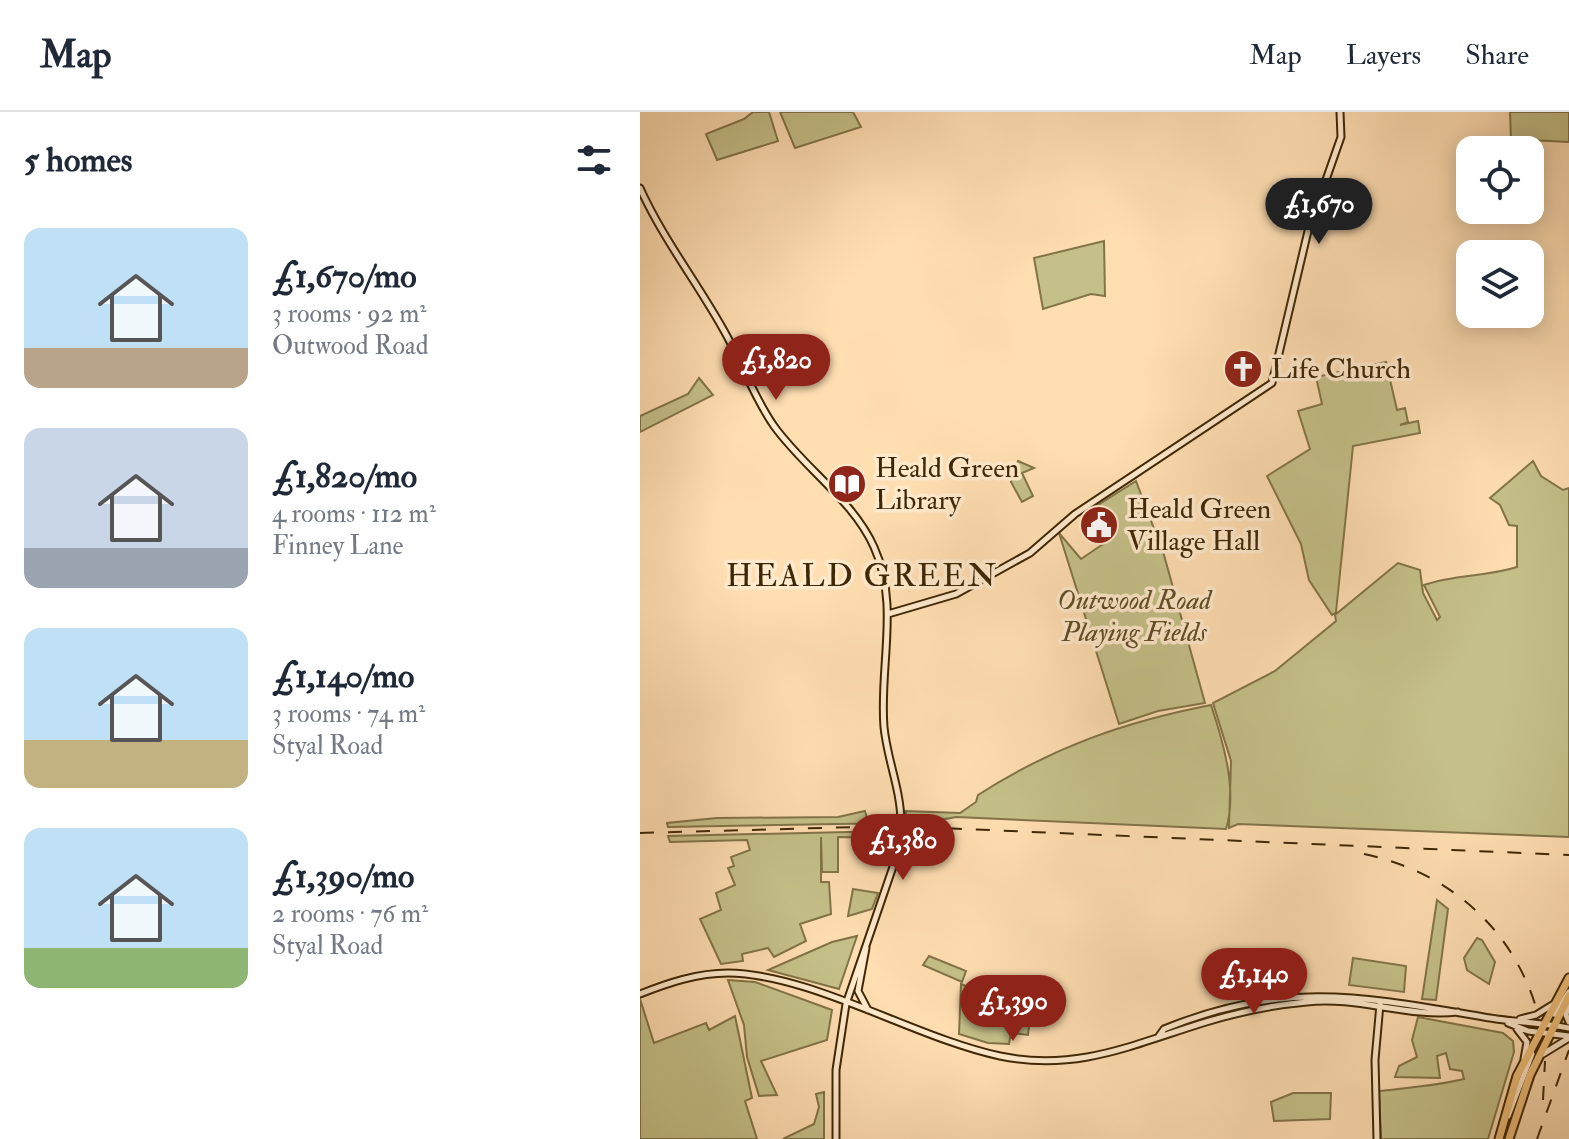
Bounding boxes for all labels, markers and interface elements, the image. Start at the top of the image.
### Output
text: Map [40,31,111,79]
text: Map [1249,38,1302,73]
text: Layers [1346,38,1421,73]
text: Share [1465,38,1529,73]
map controls [1456,136,1544,328]
button: locate [1456,136,1544,224]
icon: filters [572,138,616,182]
text: 5 homes [24,139,132,182]
pin: £1,670 [1254,178,1384,246]
text: £1,670 [1283,188,1355,220]
button: layers [1456,240,1544,328]
text: £1,670/mo [272,255,417,298]
icon: home [88,260,184,356]
text: 3 rooms · 92 m² [272,298,427,330]
text: Outwood Road [272,330,428,362]
pin: £1,820 [711,334,841,402]
text: £1,820 [740,344,812,376]
church icon: Life Church [1222,348,1264,390]
place label: Life Church [1271,352,1411,387]
place label: Heald Green Library [875,451,1019,518]
text: £1,820/mo [272,455,417,498]
icon: home [88,460,184,556]
library icon: Heald Green Library [826,463,868,505]
place label: Heald Green Village Hall [1127,492,1271,559]
text: 4 rooms · 112 m² [272,498,436,530]
public building icon: Heald Green Village Hall [1078,504,1120,546]
text: Finney Lane [272,530,403,562]
district label: HEALD GREEN [726,556,998,596]
park label: Outwood Road Playing Fields [1057,583,1213,650]
text: £1,140/mo [272,655,414,698]
icon: home [88,660,184,756]
text: 3 rooms · 74 m² [272,698,425,730]
text: Styal Road [272,730,383,762]
pin: £1,380 [838,814,968,882]
text: £1,380 [869,824,937,856]
text: £1,390/mo [272,855,414,898]
icon: home [88,860,184,956]
text: 2 rooms · 76 m² [272,898,428,930]
text: Styal Road [272,930,383,962]
pin: £1,140 [1189,948,1319,1016]
text: £1,140 [1219,958,1289,990]
pin: £1,390 [948,975,1078,1043]
text: £1,390 [978,985,1048,1017]

